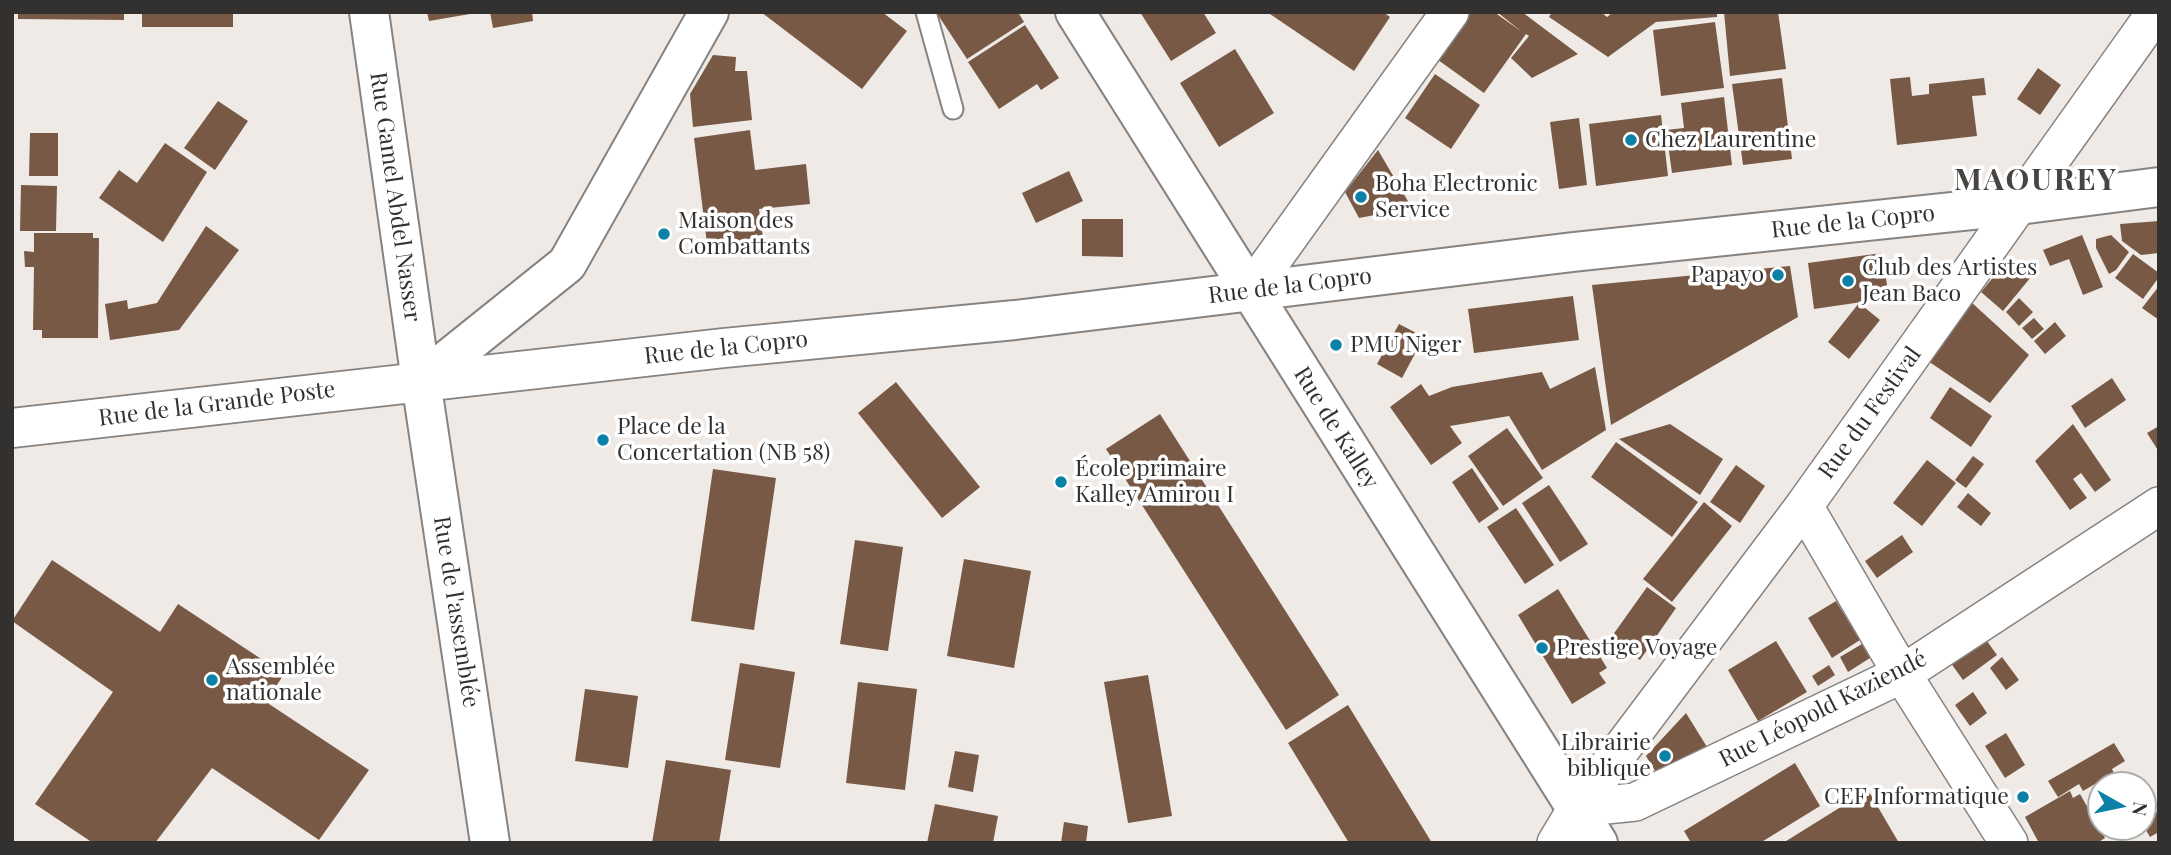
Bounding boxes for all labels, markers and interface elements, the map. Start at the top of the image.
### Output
street label: Rue Gamel Abdel Nasser [364,70,426,324]
place label: Chez Laurentine [1645,126,1816,154]
marker: Chez Laurentine [1623,132,1639,148]
district label: MAOUREY [1955,163,2117,199]
place label: Boha Electronic Service [1375,170,1538,224]
marker: Boha Electronic Service [1353,189,1369,205]
street label: Rue de la Copro [1770,200,1936,244]
place label: Maison des Combattants [678,207,810,261]
marker: Maison des Combattants [656,226,672,242]
place label: Club des Artistes Jean Baco [1862,254,2037,308]
place label: Papayo [1691,261,1764,289]
street label: Rue de la Copro [1207,262,1373,310]
marker: Papayo [1770,267,1786,283]
marker: Club des Artistes Jean Baco [1840,273,1856,289]
street label: Rue de la Copro [643,326,809,370]
place label: PMU Niger [1350,331,1461,359]
marker: PMU Niger [1328,337,1344,353]
street label: Rue du Festival [1813,342,1927,484]
street label: Rue de Kalley [1288,362,1384,494]
street label: Rue de la Grande Poste [97,376,337,432]
place label: Place de la Concertation (NB 58) [617,413,830,467]
marker: Place de la Concertation (NB 58) [595,432,611,448]
place label: École primaire Kalley Amirou I [1075,455,1234,509]
marker: École primaire Kalley Amirou I [1053,474,1069,490]
street label: Rue de l'assemblée [427,514,485,710]
place label: Prestige Voyage [1556,634,1717,662]
marker: Prestige Voyage [1534,640,1550,656]
street label: Rue Léopold Kaziendé [1715,645,1931,773]
place label: Assemblée nationale [226,653,335,707]
marker: Assemblée nationale [204,672,220,688]
place label: Librairie biblique [1561,729,1651,783]
marker: Librairie biblique [1657,748,1673,764]
north arrow [2087,771,2157,841]
place label: CEF Informatique [1824,783,2009,811]
marker: CEF Informatique [2015,789,2031,805]
text: N [2127,800,2155,818]

